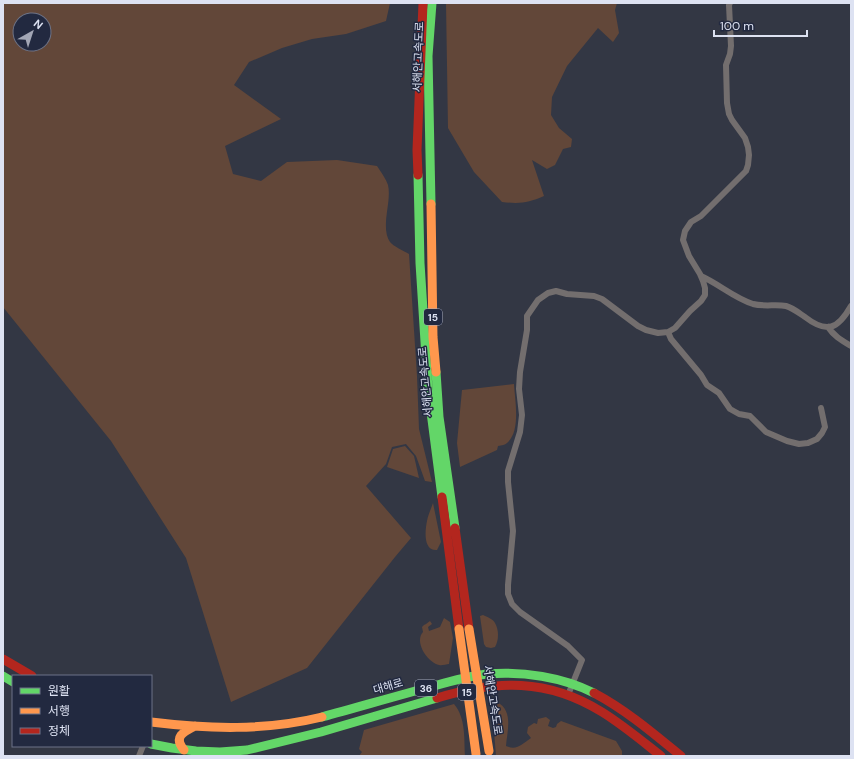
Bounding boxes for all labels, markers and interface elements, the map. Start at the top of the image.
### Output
north arrow [12,12,52,52]
scale bar [714,12,807,38]
text: N [31,16,46,32]
text: 100 m [720,18,754,34]
street label: 서해안고속도로 [410,21,426,93]
road number: 15 [424,309,442,325]
street label: 서해안고속도로 [415,346,435,418]
street label: 서해안고속도로 [481,664,505,736]
legend [12,675,152,747]
street label: 대해로 [371,675,405,697]
road number: 36 [415,680,437,696]
text: 원활 [48,683,70,699]
road number: 15 [458,684,476,700]
text: 서행 [48,703,70,719]
text: 정체 [48,723,70,739]

